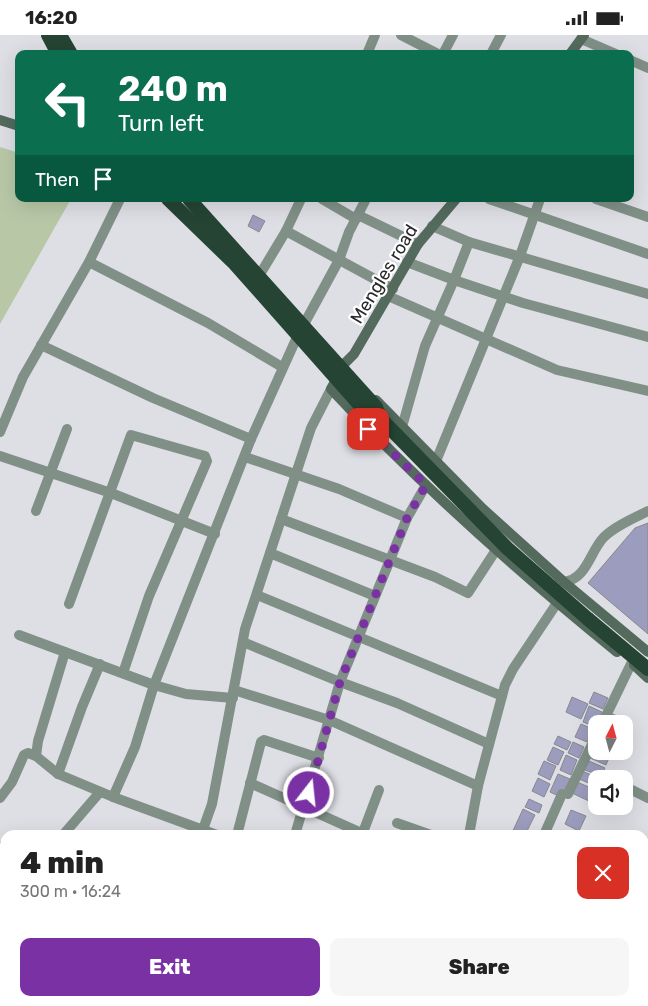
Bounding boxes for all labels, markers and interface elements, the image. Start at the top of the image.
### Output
text: 16:20 [25,6,78,29]
text: 240 m [118,68,228,110]
icon: left [35,70,100,135]
text: Turn left [118,110,204,137]
icon: arrive [89,165,117,193]
text: Then [35,168,79,191]
street label: Mengles road [346,220,422,328]
pin [347,408,389,450]
icon: arrive [354,415,382,443]
north arrow [588,715,632,760]
map controls [588,715,633,815]
position arrow [282,766,334,818]
button: sound [588,770,633,815]
text: 4 min [20,845,104,881]
button: close [577,847,629,899]
text: 300 m · 16:24 [20,882,121,901]
button: Exit [20,938,320,996]
button: Share [330,938,629,996]

